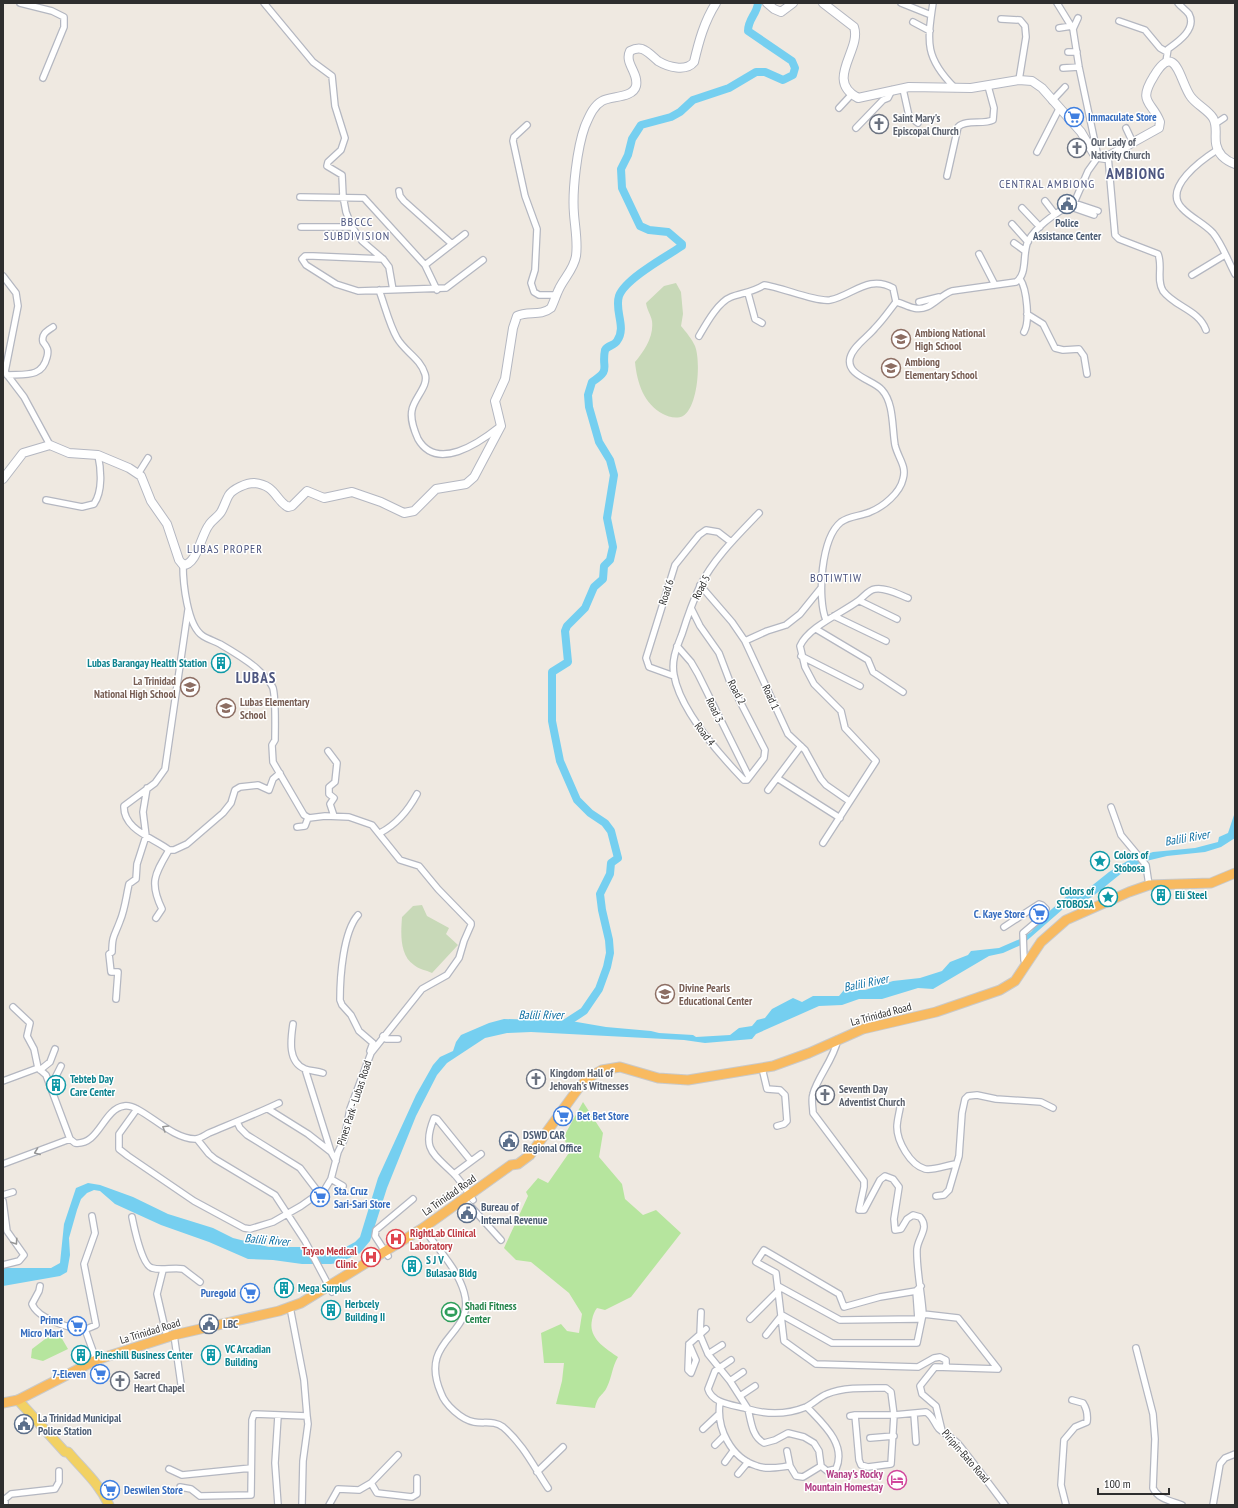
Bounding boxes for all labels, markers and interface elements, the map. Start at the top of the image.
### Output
supermarket icon: Immaculate Store [1063,106,1085,128]
place label: Immaculate Store [1088,110,1157,124]
place label: Saint Mary's Episcopal Church [893,111,959,138]
church icon: Saint Mary's Episcopal Church [868,113,890,135]
place label: Our Lady of Nativity Church [1091,135,1150,162]
church icon: Our Lady of Nativity Church [1066,137,1088,159]
district label: AMBIONG [1105,164,1166,183]
district label: CENTRAL AMBIONG [999,176,1095,191]
public building icon: Police Assistance Center [1056,193,1078,215]
district label: BBCCC SUBDIVISION [324,214,390,243]
place label: Police Assistance Center [1032,216,1102,243]
place label: Ambiong National High School [914,326,986,353]
school or university icon: Ambiong National High School [890,328,912,350]
place label: Ambiong Elementary School [904,355,978,382]
school or university icon: Ambiong Elementary School [880,357,902,379]
district label: LUBAS PROPER [187,541,263,556]
district label: BOTIWTIW [810,570,862,585]
street label: Road 5 [689,572,713,602]
street label: Road 6 [655,577,677,607]
building icon: Lubas Barangay Health Station [210,652,232,674]
place label: Lubas Barangay Health Station [87,656,207,670]
district label: LUBAS [236,668,276,687]
place label: La Trinidad National High School [94,674,176,701]
school or university icon: La Trinidad National High School [179,676,201,698]
street label: Road 2 [725,677,749,707]
street label: Road 1 [759,682,783,712]
place label: Lubas Elementary School [240,695,310,722]
street label: Road 3 [703,695,727,725]
school or university icon: Lubas Elementary School [215,697,237,719]
street label: Road 4 [692,719,718,749]
water label: Balili River [1163,826,1212,849]
place label: Colors of Stobosa [1114,848,1149,875]
place icon: Colors of Stobosa [1089,850,1111,872]
place label: Colors of STOBOSA [1056,884,1095,911]
building icon: Eli Steel [1150,884,1172,906]
place icon: Colors of STOBOSA [1097,886,1119,908]
place label: Eli Steel [1175,888,1208,902]
supermarket icon: C. Kaye Store [1028,903,1050,925]
place label: C. Kaye Store [974,907,1025,921]
water label: Balili River [842,970,891,995]
place label: Divine Pearls Educational Center [679,981,753,1008]
school or university icon: Divine Pearls Educational Center [654,983,676,1005]
street label: La Trinidad Road [849,999,913,1029]
water label: Balili River [518,1007,565,1022]
street label: Pines Park - Lubas Road [334,1058,374,1148]
place label: Kingdom Hall of Jehovah's Witnesses [549,1066,629,1093]
church icon: Kingdom Hall of Jehovah's Witnesses [525,1068,547,1090]
place label: Tebteb Day Care Center [70,1072,116,1099]
building icon: Tebteb Day Care Center [45,1074,67,1096]
place label: Seventh Day Adventist Church [838,1082,905,1109]
church icon: Seventh Day Adventist Church [814,1084,836,1106]
supermarket icon: Bet Bet Store [552,1105,574,1127]
place label: Bet Bet Store [577,1109,629,1123]
one-way arrow [162,1125,169,1133]
place label: DSWD CAR Regional Office [523,1128,582,1155]
public building icon: DSWD CAR Regional Office [498,1130,520,1152]
one-way arrow [33,1148,40,1156]
street label: La Trinidad Road [419,1171,479,1219]
place label: Sta. Cruz Sari-Sari Store [334,1184,391,1211]
supermarket icon: Sta. Cruz Sari-Sari Store [309,1186,331,1208]
place label: Bureau of Internal Revenue [481,1200,548,1227]
public building icon: Bureau of Internal Revenue [456,1202,478,1224]
place label: RightLab Clinical Laboratory [410,1226,476,1253]
hospital icon: RightLab Clinical Laboratory [385,1228,407,1250]
water label: Balili River [244,1230,292,1249]
one-way arrow [10,1238,18,1245]
place label: Tayao Medical Clinic [302,1244,357,1271]
hospital icon: Tayao Medical Clinic [360,1246,382,1268]
place label: S J V Bulasao Bldg [426,1253,477,1280]
building icon: S J V Bulasao Bldg [401,1255,423,1277]
building icon: Mega Surplus [273,1277,295,1299]
place label: Mega Surplus [298,1281,351,1295]
supermarket icon: Puregold [239,1282,261,1304]
place label: Puregold [201,1286,236,1300]
place label: Herbcely Building II [345,1297,385,1324]
building icon: Herbcely Building II [320,1299,342,1321]
place label: Shadi Fitness Center [465,1299,517,1326]
sports icon: Shadi Fitness Center [440,1301,462,1323]
place label: Prime Micro Mart [20,1313,64,1340]
public building icon: LBC [198,1313,220,1335]
supermarket icon: Prime Micro Mart [66,1315,88,1337]
street label: La Trinidad Road [118,1315,182,1347]
place label: LBC [223,1317,238,1331]
place label: VC Arcadian Building [224,1342,271,1369]
building icon: Pineshill Business Center [70,1344,92,1366]
building icon: VC Arcadian Building [200,1344,222,1366]
place label: Pineshill Business Center [95,1348,194,1362]
supermarket icon: 7-Eleven [89,1363,111,1385]
place label: 7-Eleven [52,1367,86,1381]
place label: Sacred Heart Chapel [134,1368,185,1395]
church icon: Sacred Heart Chapel [109,1370,131,1392]
place label: La Trinidad Municipal Police Station [38,1411,122,1438]
public building icon: La Trinidad Municipal Police Station [13,1413,35,1435]
street label: Piripin-Bato Road [939,1426,993,1486]
place label: Wanay's Rocky Mountain Homestay [805,1467,884,1494]
hotel icon: Wanay's Rocky Mountain Homestay [886,1469,908,1491]
scale bar [1098,1470,1169,1496]
text: 100 m [1104,1476,1131,1491]
supermarket icon: Deswilen Store [99,1479,121,1501]
place label: Deswilen Store [124,1483,183,1497]

